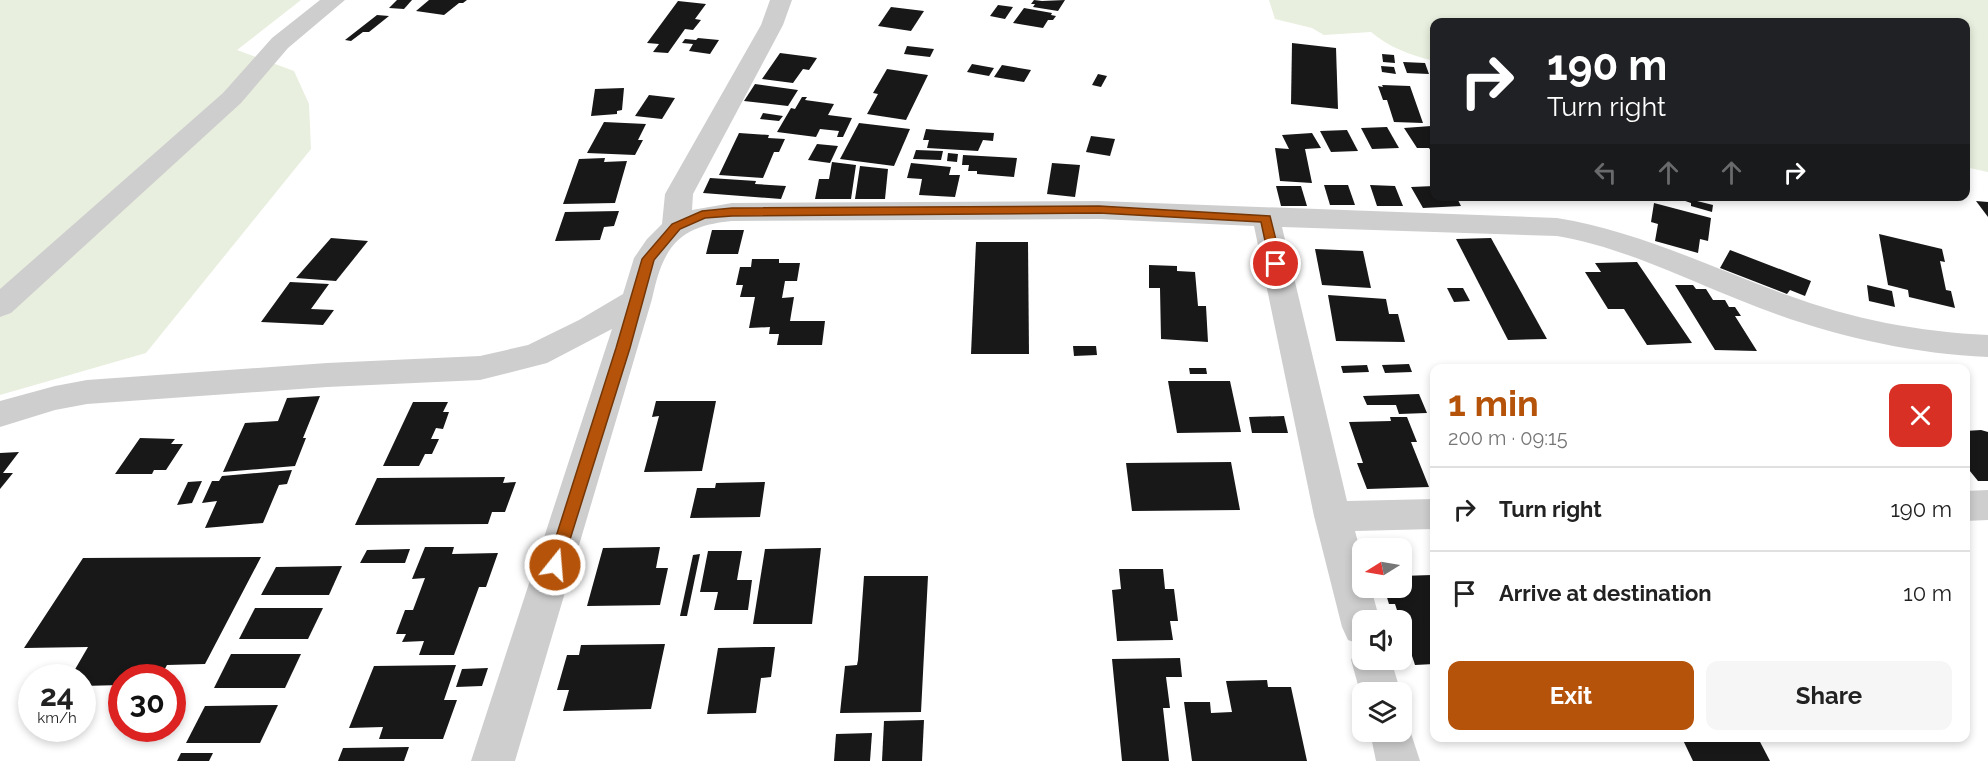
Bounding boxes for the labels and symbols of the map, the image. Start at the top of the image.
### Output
pin [1250,238,1301,289]
position arrow [523,533,587,597]
north arrow [1352,538,1412,598]
speed limit sign: 30 [108,664,186,742]

